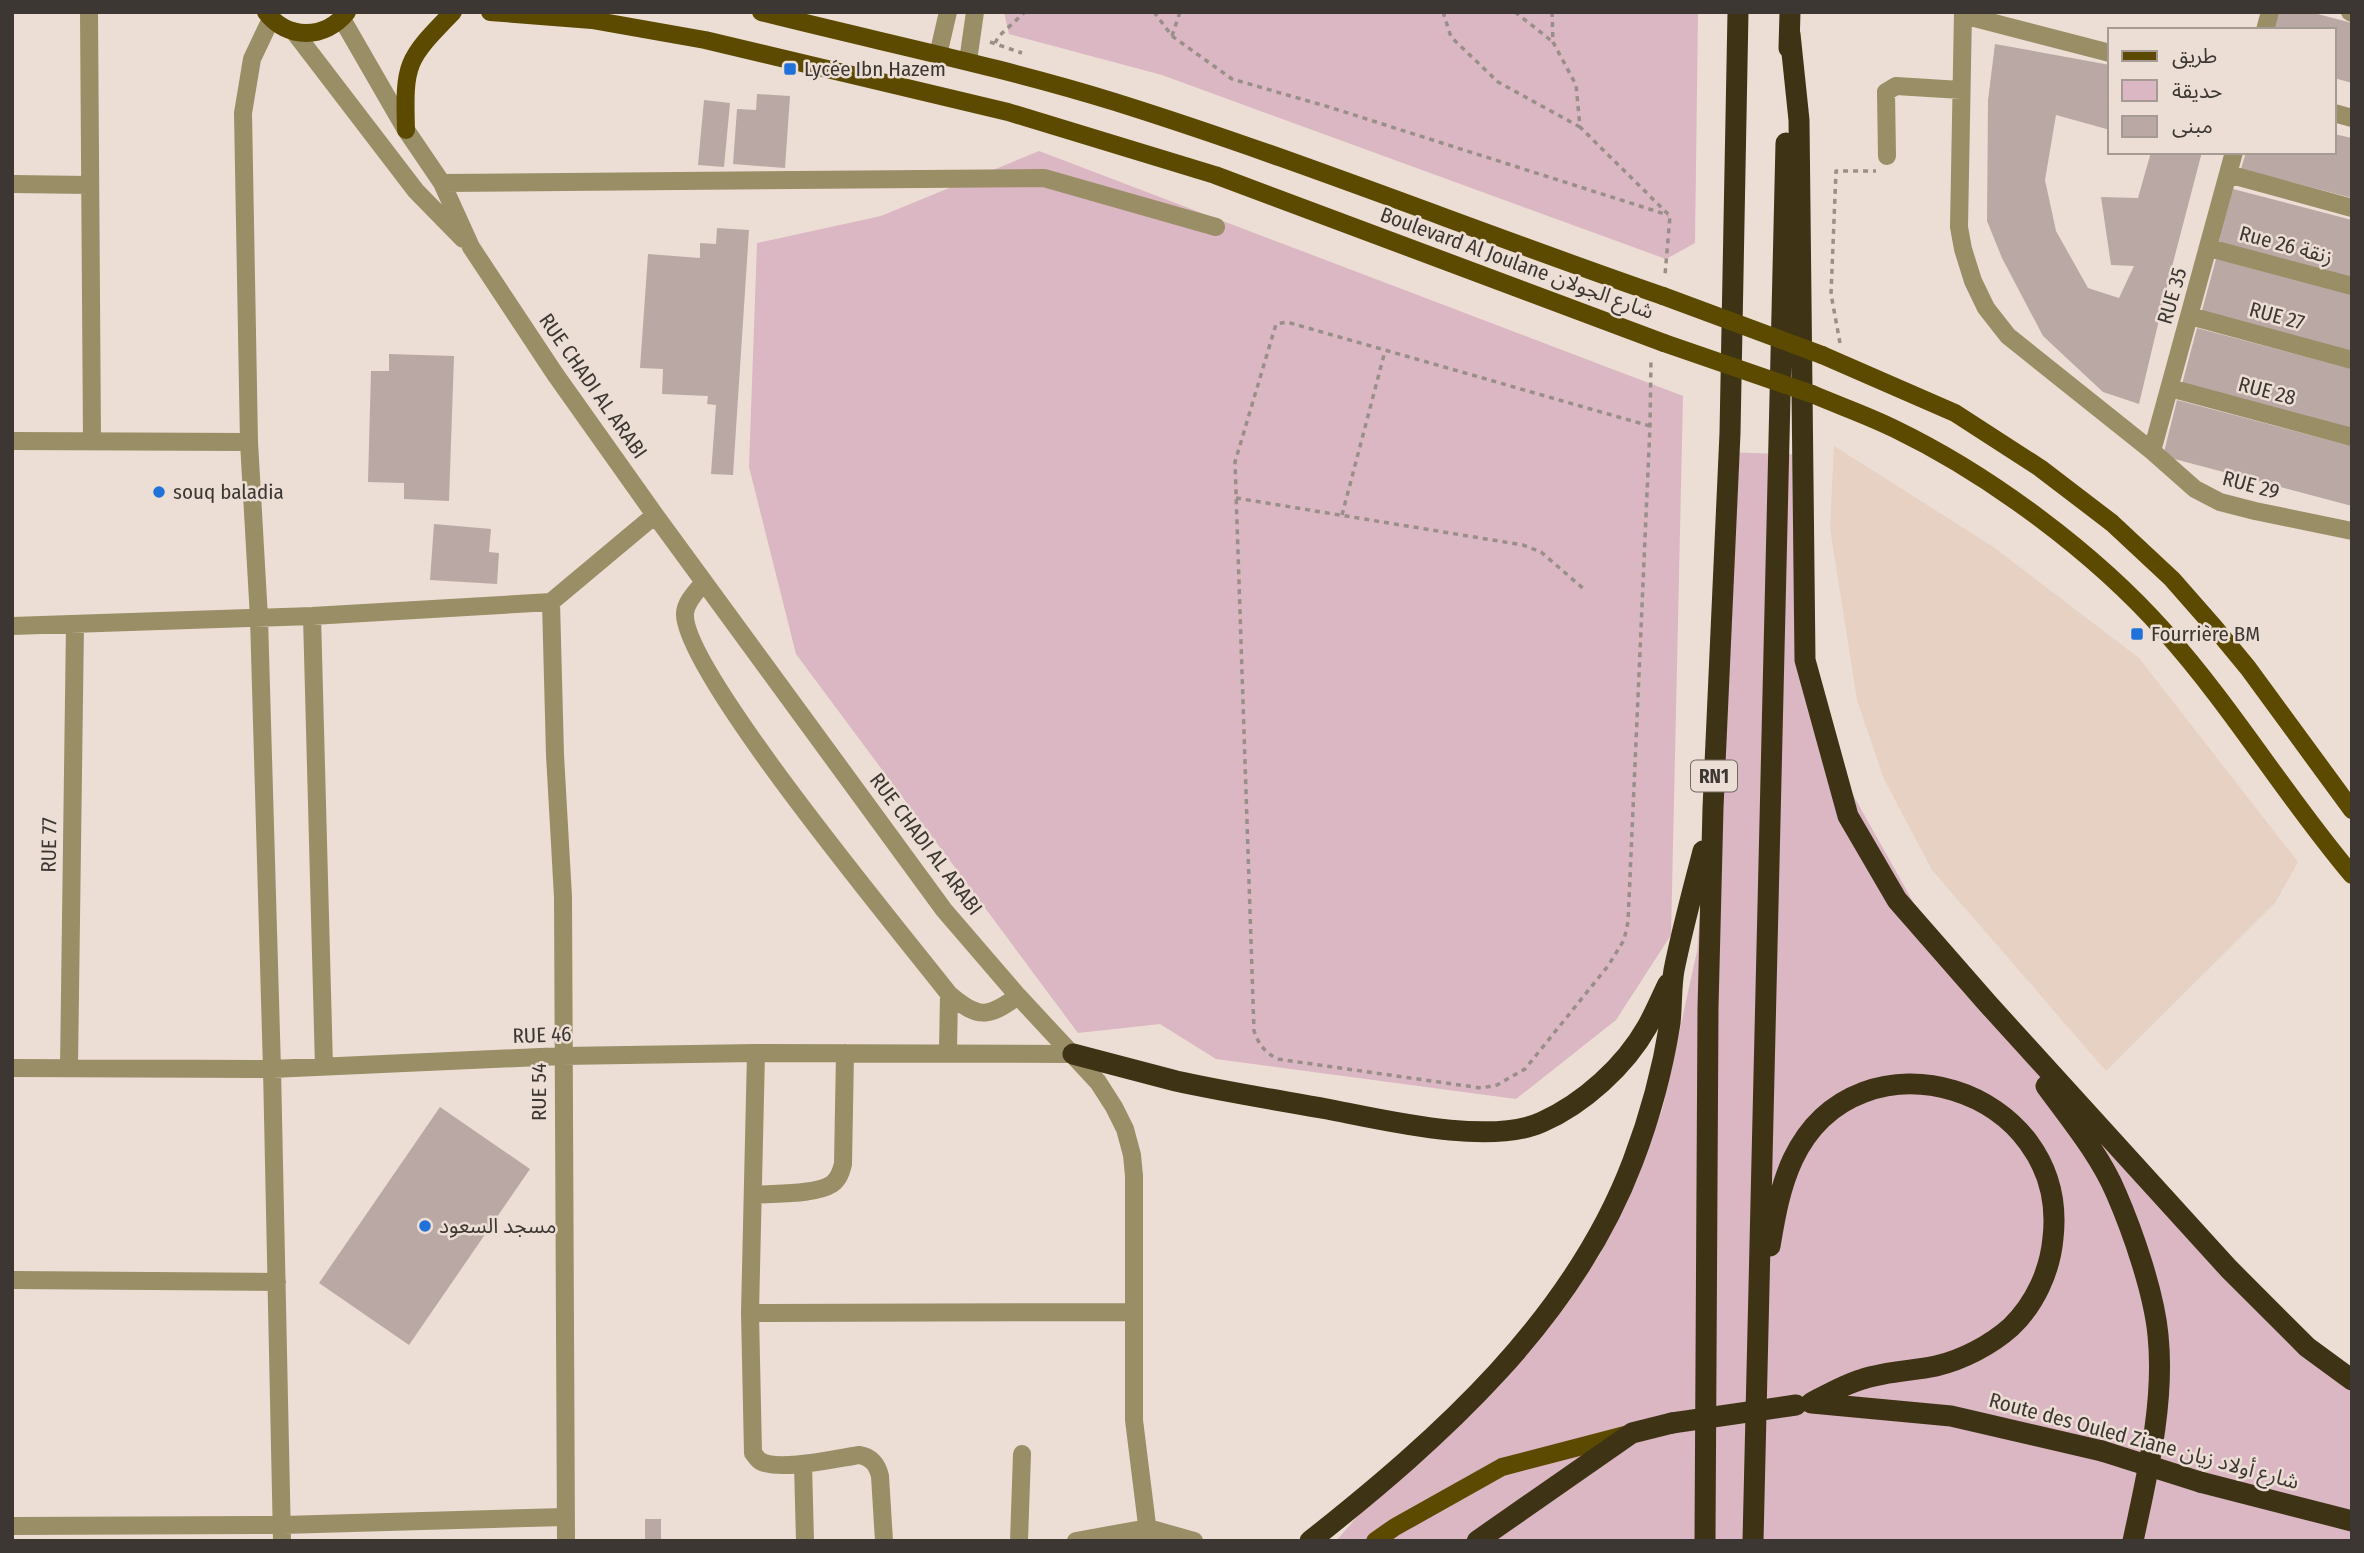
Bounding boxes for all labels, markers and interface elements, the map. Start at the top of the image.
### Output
legend [2108,28,2336,154]
text: طريق [2172,43,2217,69]
place label: Lycée Ibn Hazem [804,56,946,82]
marker: Lycée Ibn Hazem [782,61,798,77]
text: حديقة [2172,78,2222,104]
text: مبنى [2172,113,2213,139]
street label: Boulevard Al Joulane شارع الجولان [1376,201,1657,327]
street label: Rue 26 زنقة [2236,220,2336,270]
street label: RUE 35 [2152,265,2192,327]
street label: RUE 27 [2247,296,2307,336]
street label: RUE CHADI AL ARABI [533,308,653,464]
street label: RUE 28 [2236,371,2298,411]
street label: RUE 29 [2220,465,2282,505]
place label: souq baladia [173,479,284,505]
marker: souq baladia [151,484,167,500]
place label: Fourrière BM [2151,621,2260,647]
marker: Fourrière BM [2129,626,2145,642]
road number: RN1 [1691,761,1737,792]
street label: RUE CHADI AL ARABI [864,768,988,920]
street label: RUE 77 [36,817,62,873]
street label: RUE 46 [512,1021,572,1049]
street label: RUE 54 [526,1063,552,1121]
place label: مسجد السعود [439,1213,557,1239]
marker: مسجد السعود [417,1218,433,1234]
street label: Route des Ouled Ziane شارع أولاد زيان [1986,1387,2302,1497]

